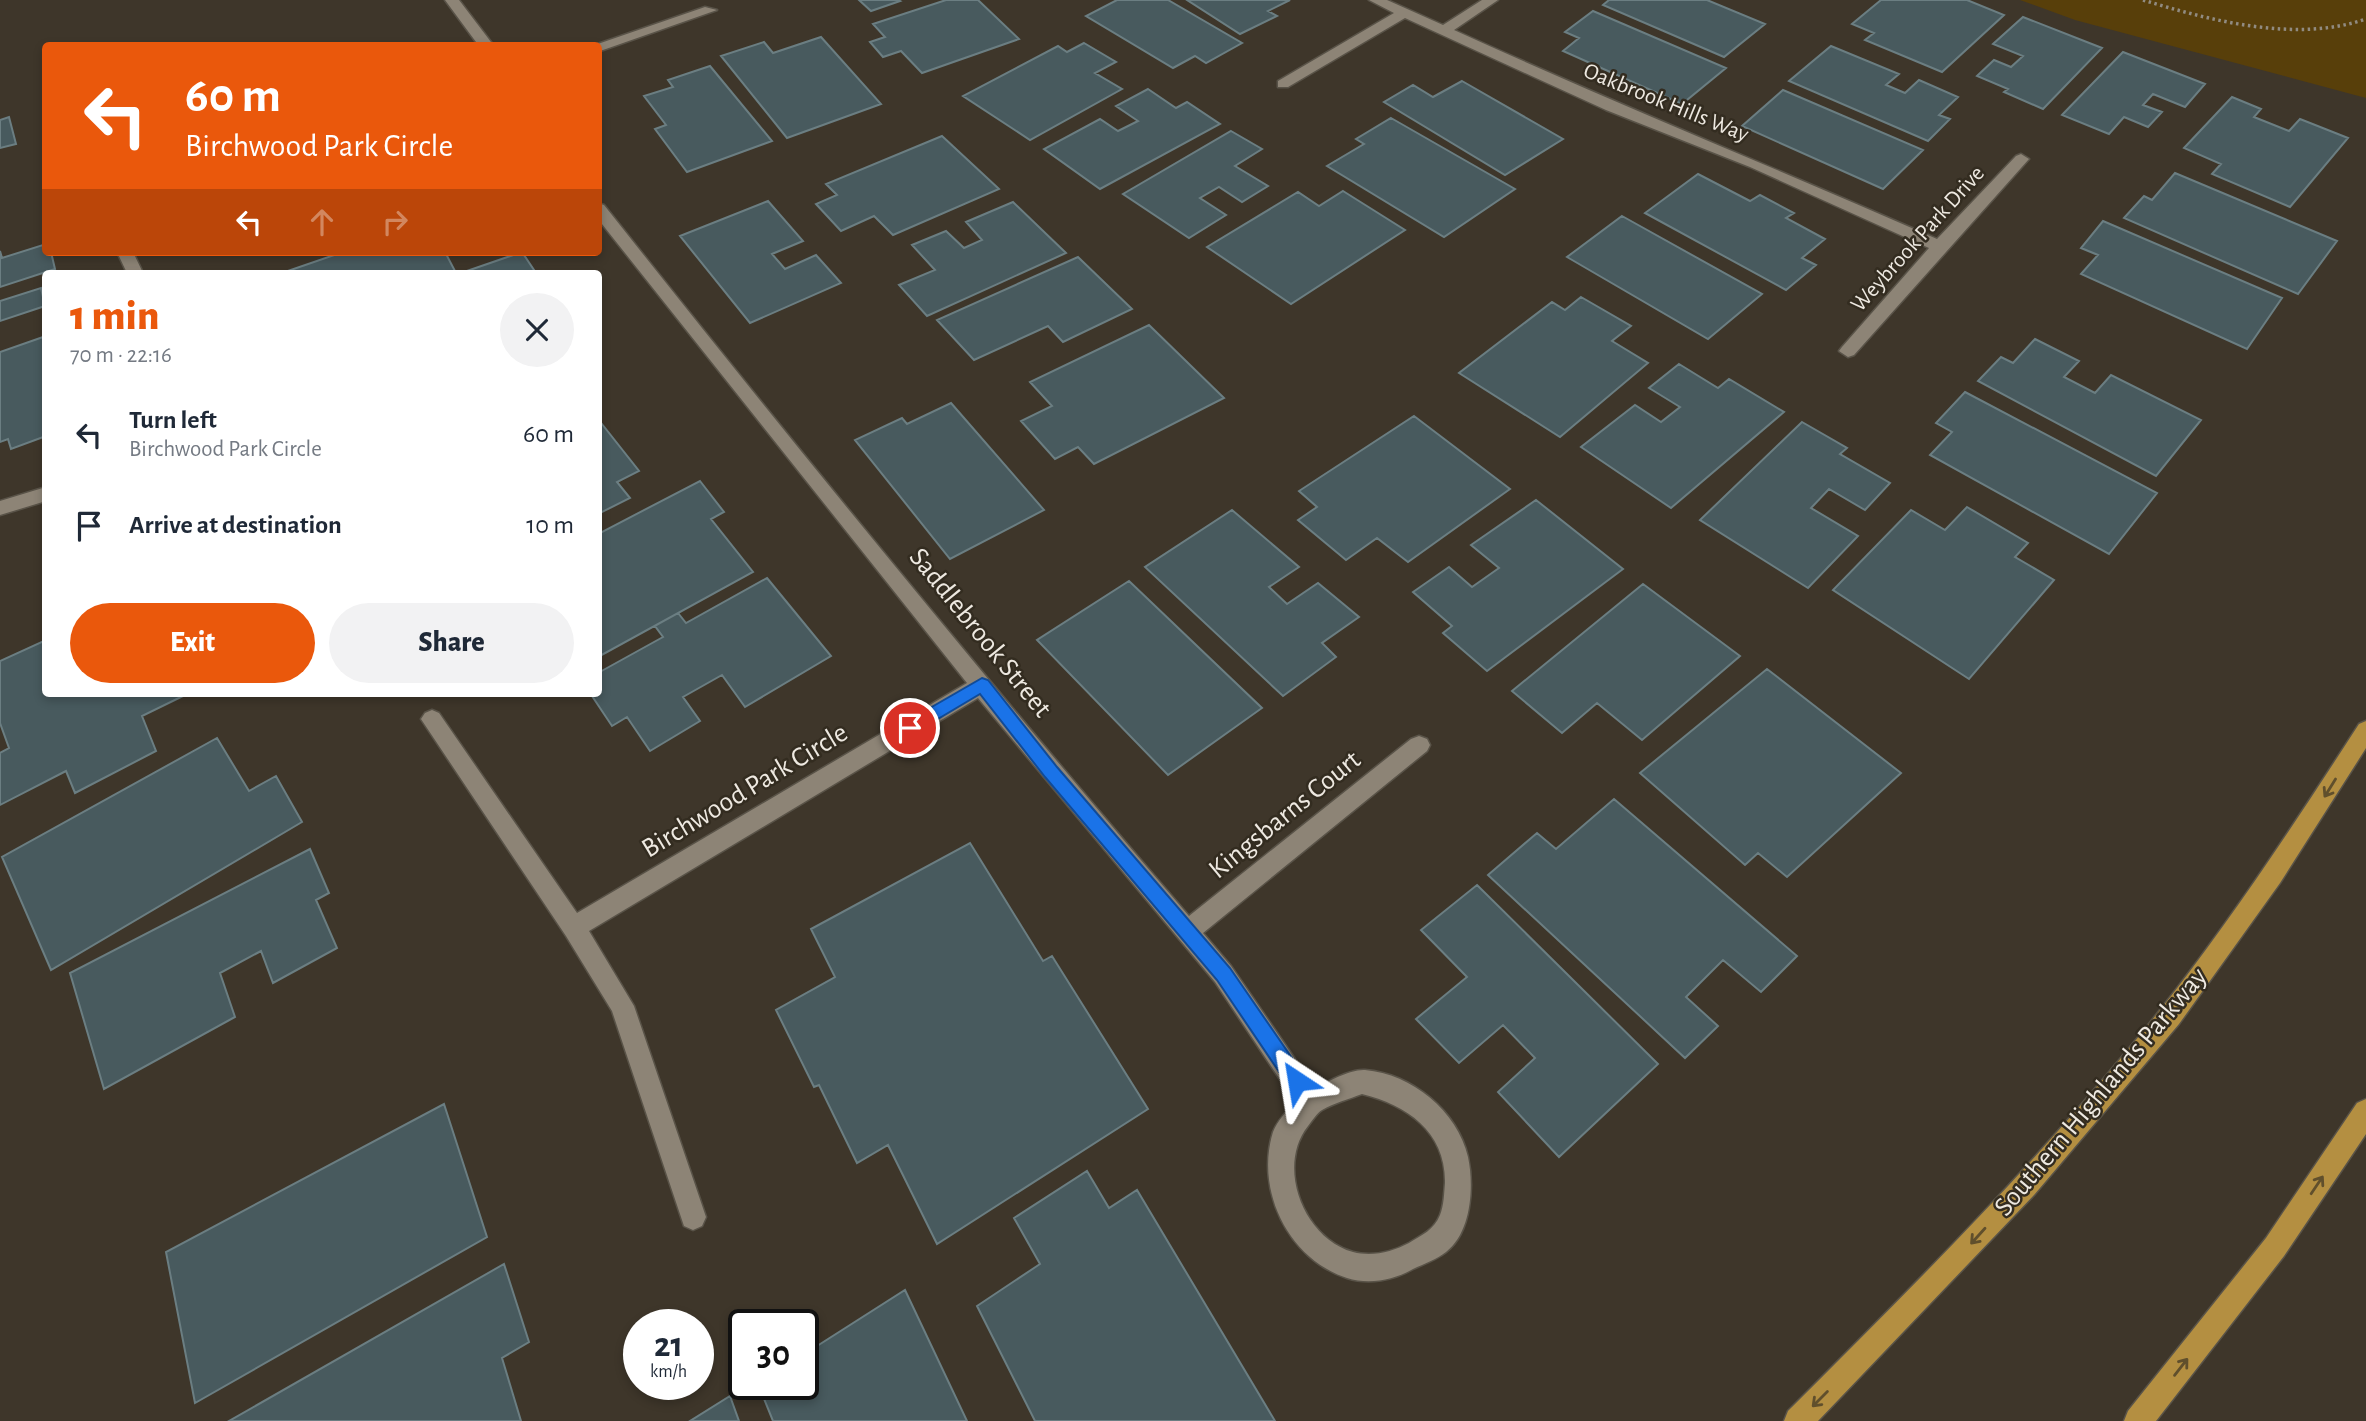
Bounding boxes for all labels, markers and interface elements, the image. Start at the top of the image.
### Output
street label: Oakbrook Hills Way [1580,59,1752,147]
icon: left [70,70,161,161]
text: 60 m [185,72,281,121]
text: Birchwood Park Circle [185,130,453,162]
street label: Weybrook Park Drive [1847,162,1989,316]
icon: left [230,203,268,241]
icon: ahead [303,203,341,241]
icon: right [376,203,414,241]
button: close [500,293,574,367]
text: 1 min [70,295,159,337]
text: 70 m · 22:16 [70,344,172,367]
text: Turn left [129,407,217,433]
icon: left [70,416,108,454]
text: 60 m [523,421,574,447]
text: Birchwood Park Circle [129,438,322,461]
icon: arrive [70,507,108,545]
text: Arrive at destination [129,512,342,538]
text: 10 m [526,512,574,538]
street label: Saddlebrook Street [904,543,1056,723]
button: Exit [70,603,315,683]
button: Share [329,603,574,683]
pin [880,698,940,758]
icon: arrive [891,709,929,747]
street label: Birchwood Park Circle [637,719,853,863]
street label: Kingsbarns Court [1204,746,1366,884]
one-way arrow [2322,778,2337,797]
street label: Southern Highlands Parkway [1989,963,2213,1221]
position arrow [1260,1044,1334,1118]
one-way arrow [2310,1176,2324,1195]
one-way arrow [1970,1227,1986,1245]
speed limit sign: 30 [728,1309,819,1400]
text: 21 [654,1328,683,1363]
one-way arrow [2173,1359,2188,1377]
text: km/h [650,1363,687,1381]
one-way arrow [1811,1391,1828,1408]

